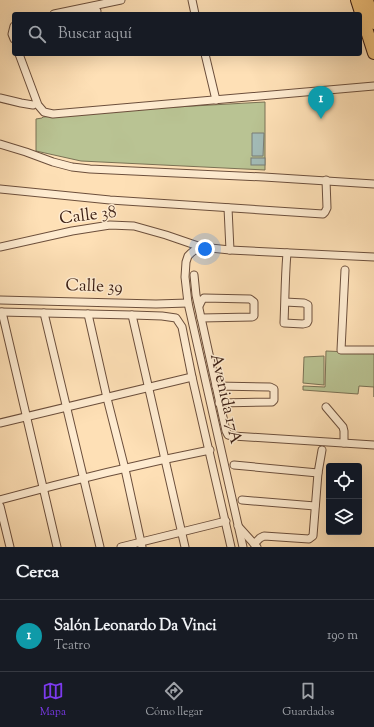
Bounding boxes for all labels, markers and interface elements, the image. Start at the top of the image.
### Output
search box [12,12,362,56]
icon: search [26,23,48,45]
text: Buscar aquí [58,24,132,45]
pin: 1 [308,86,334,119]
street label: Calle 38 [58,201,118,231]
your location [195,239,215,259]
street label: Calle 39 [65,274,123,300]
street label: Avenida 17A [203,351,247,447]
map controls [326,463,362,535]
button: locate [326,463,362,499]
button: layers [326,499,362,535]
text: Cerca [16,561,59,585]
text: Salón Leonardo Da Vinci [54,616,217,637]
text: 1 [27,627,31,645]
text: 190 m [327,627,358,645]
text: Teatro [54,637,90,655]
tab: Mapa [40,680,66,720]
tab: Cómo llegar [145,680,203,720]
tab: Guardados [282,680,334,720]

